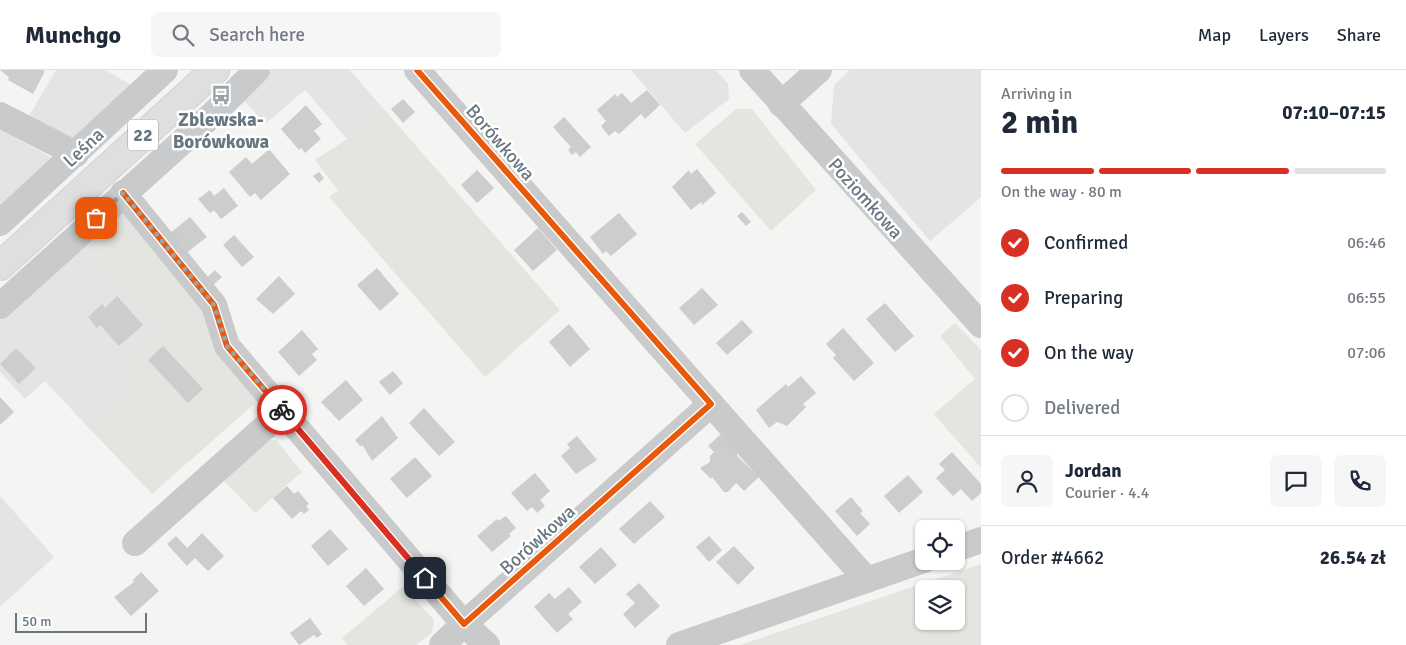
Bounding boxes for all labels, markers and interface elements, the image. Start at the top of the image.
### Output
search box [151,12,501,57]
text: Munchgo [25,20,121,50]
icon: search [169,21,197,49]
text: Search here [209,23,305,47]
text: Map [1198,24,1231,46]
text: Layers [1259,24,1309,46]
text: Share [1337,24,1381,46]
bus stop icon: Zblewska- Borówkowa [210,84,232,106]
text: Arriving in [1001,84,1072,104]
street label: Borówkowa [461,100,540,186]
text: 07:10–07:15 [1282,101,1386,125]
text: 2 min [1001,103,1078,142]
place label: Zblewska- Borówkowa [173,108,270,154]
road number: 22 [128,120,158,150]
street label: Leśna [58,123,109,173]
street label: Poziomkowa [823,153,908,244]
text: On the way · 80 m [1001,182,1122,202]
pin [75,197,117,239]
icon: bag [82,204,110,232]
icon: check [1001,229,1029,257]
text: Confirmed [1044,231,1128,255]
text: 06:46 [1347,233,1386,253]
icon: check [1001,284,1029,312]
text: Preparing [1044,286,1123,310]
text: 06:55 [1347,288,1386,308]
icon: check [1001,339,1029,367]
text: On the way [1044,341,1134,365]
text: 07:06 [1347,343,1386,363]
courier [257,385,307,435]
icon: bike [268,396,296,424]
text: Delivered [1044,396,1120,420]
button: person [1001,455,1053,507]
button: chat [1270,455,1322,507]
button: phone [1334,455,1386,507]
text: Jordan [1065,459,1122,483]
text: Courier · 4.4 [1065,483,1149,503]
street label: Borówkowa [495,500,580,580]
map controls [915,520,965,630]
button: locate [915,520,965,570]
text: Order #4662 [1001,546,1104,570]
text: 26.54 zł [1320,546,1386,570]
pin [404,557,446,599]
icon: home [411,564,439,592]
button: layers [915,580,965,630]
scale bar [15,610,148,633]
text: 50 m [22,613,51,630]

